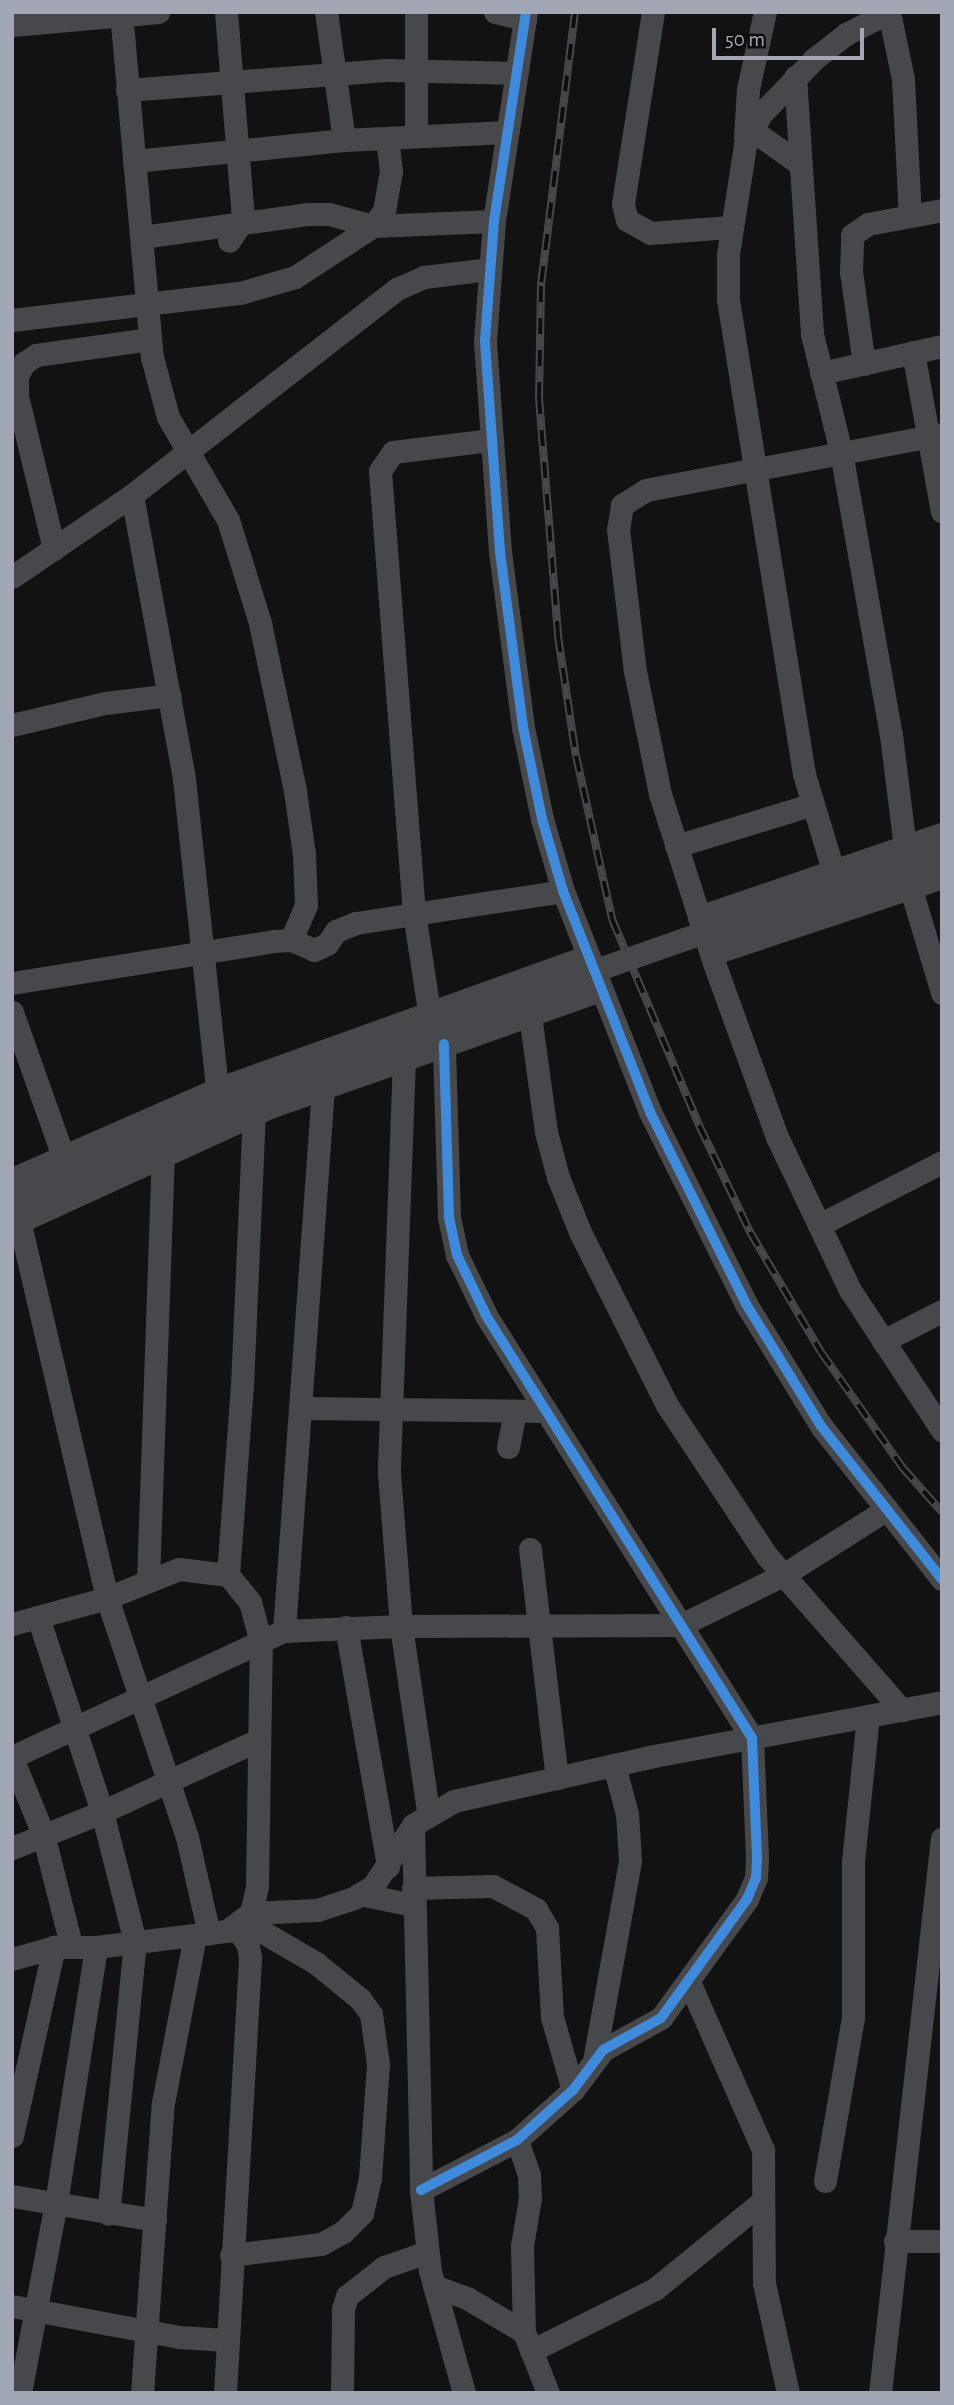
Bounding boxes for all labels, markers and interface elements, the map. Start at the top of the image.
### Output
scale bar [716,14,868,58]
text: 50 m [725,29,765,50]

